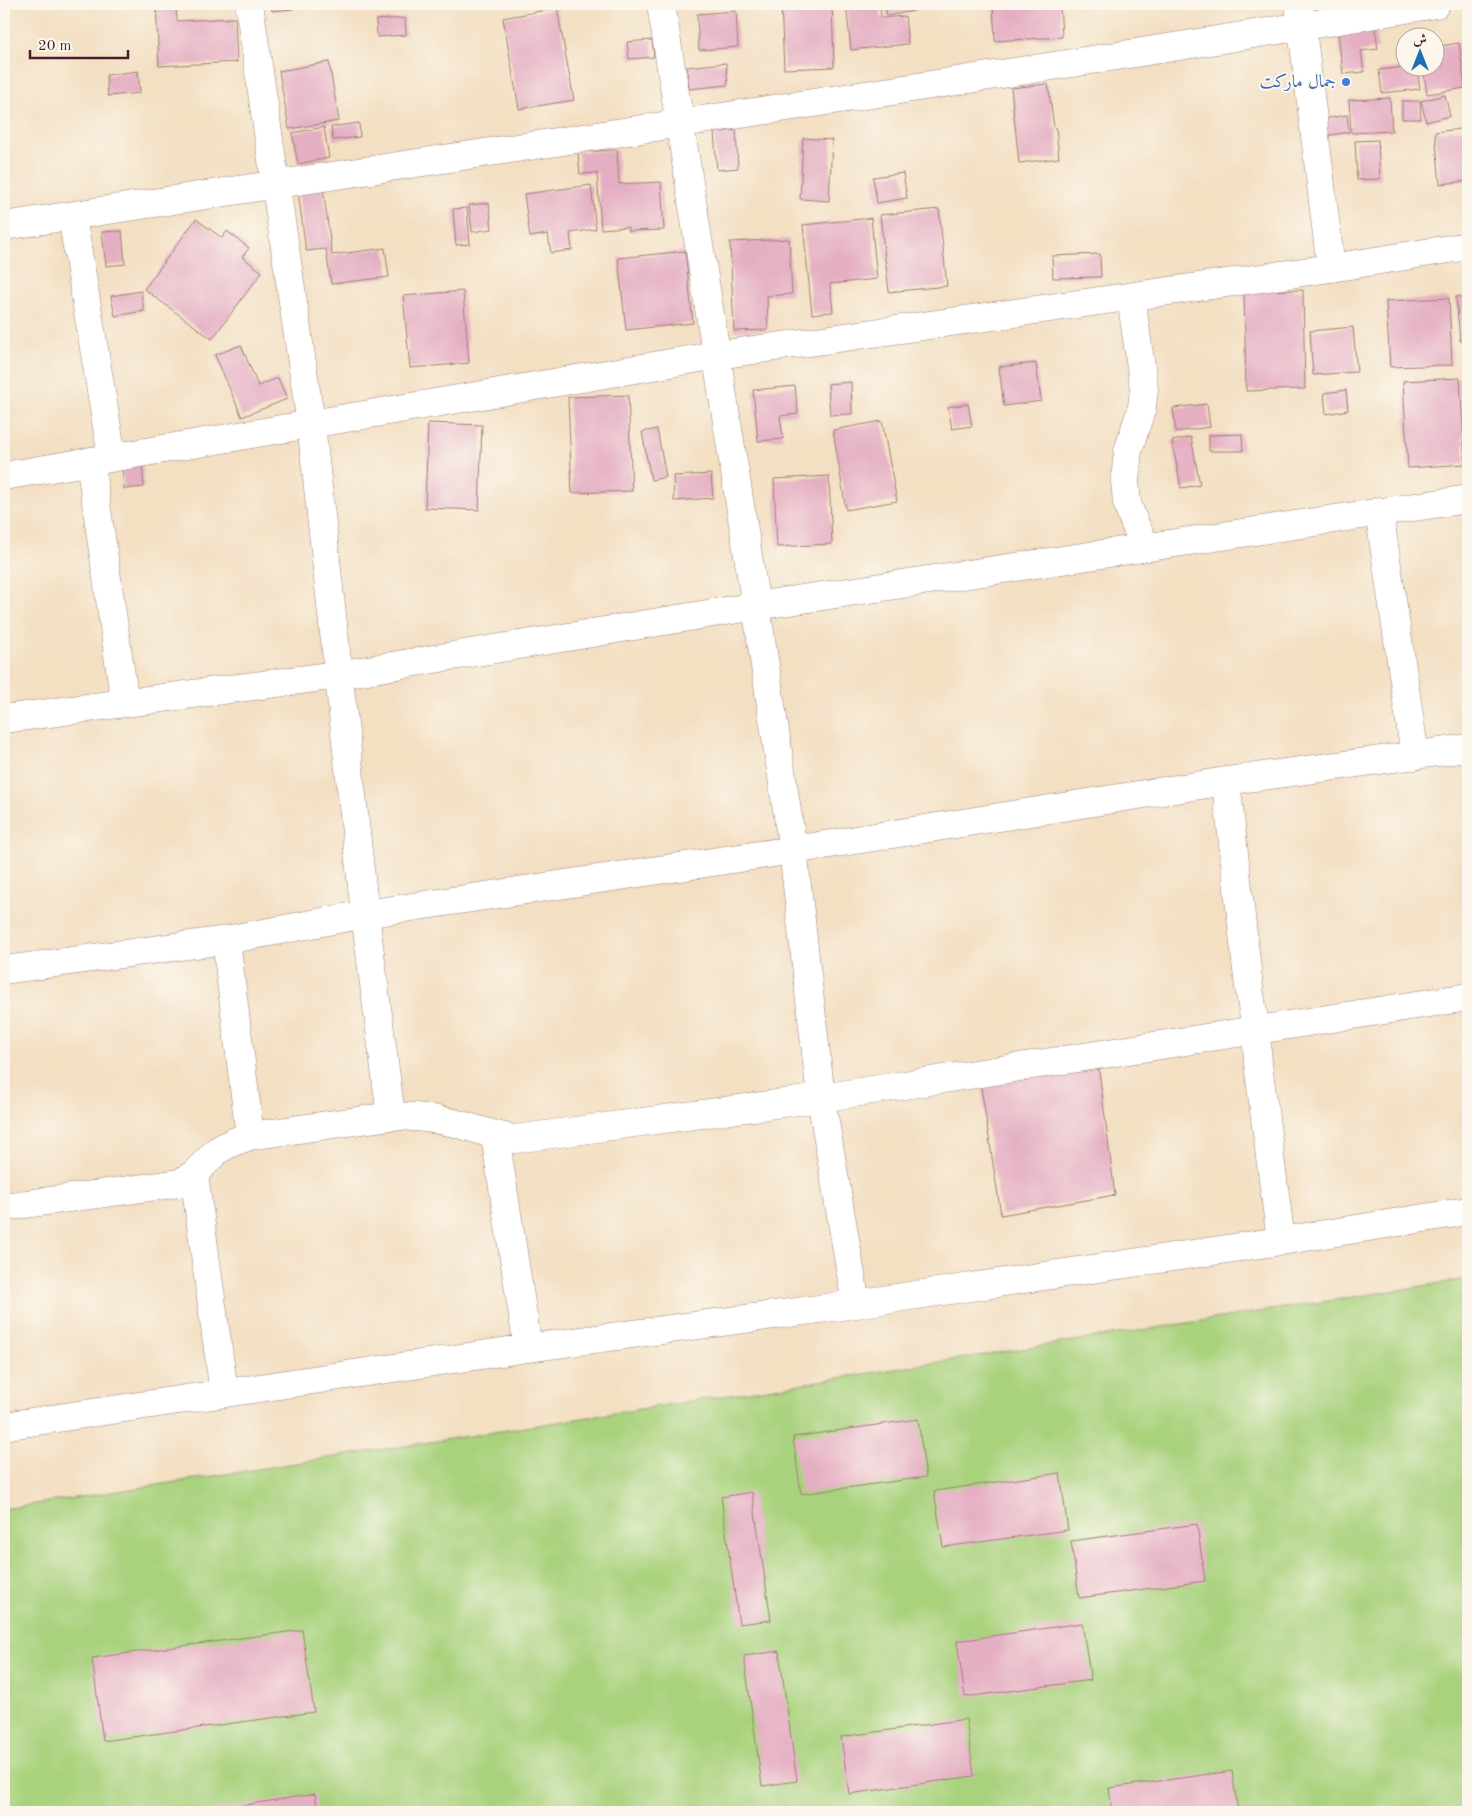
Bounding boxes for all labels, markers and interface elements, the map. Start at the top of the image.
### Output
scale bar [30,28,128,60]
north arrow [1394,28,1444,78]
text: ش [1413,33,1427,47]
text: 20 m [38,39,72,54]
place label: جمال ماركت [1259,73,1336,92]
marker: جمال ماركت [1340,76,1352,88]

